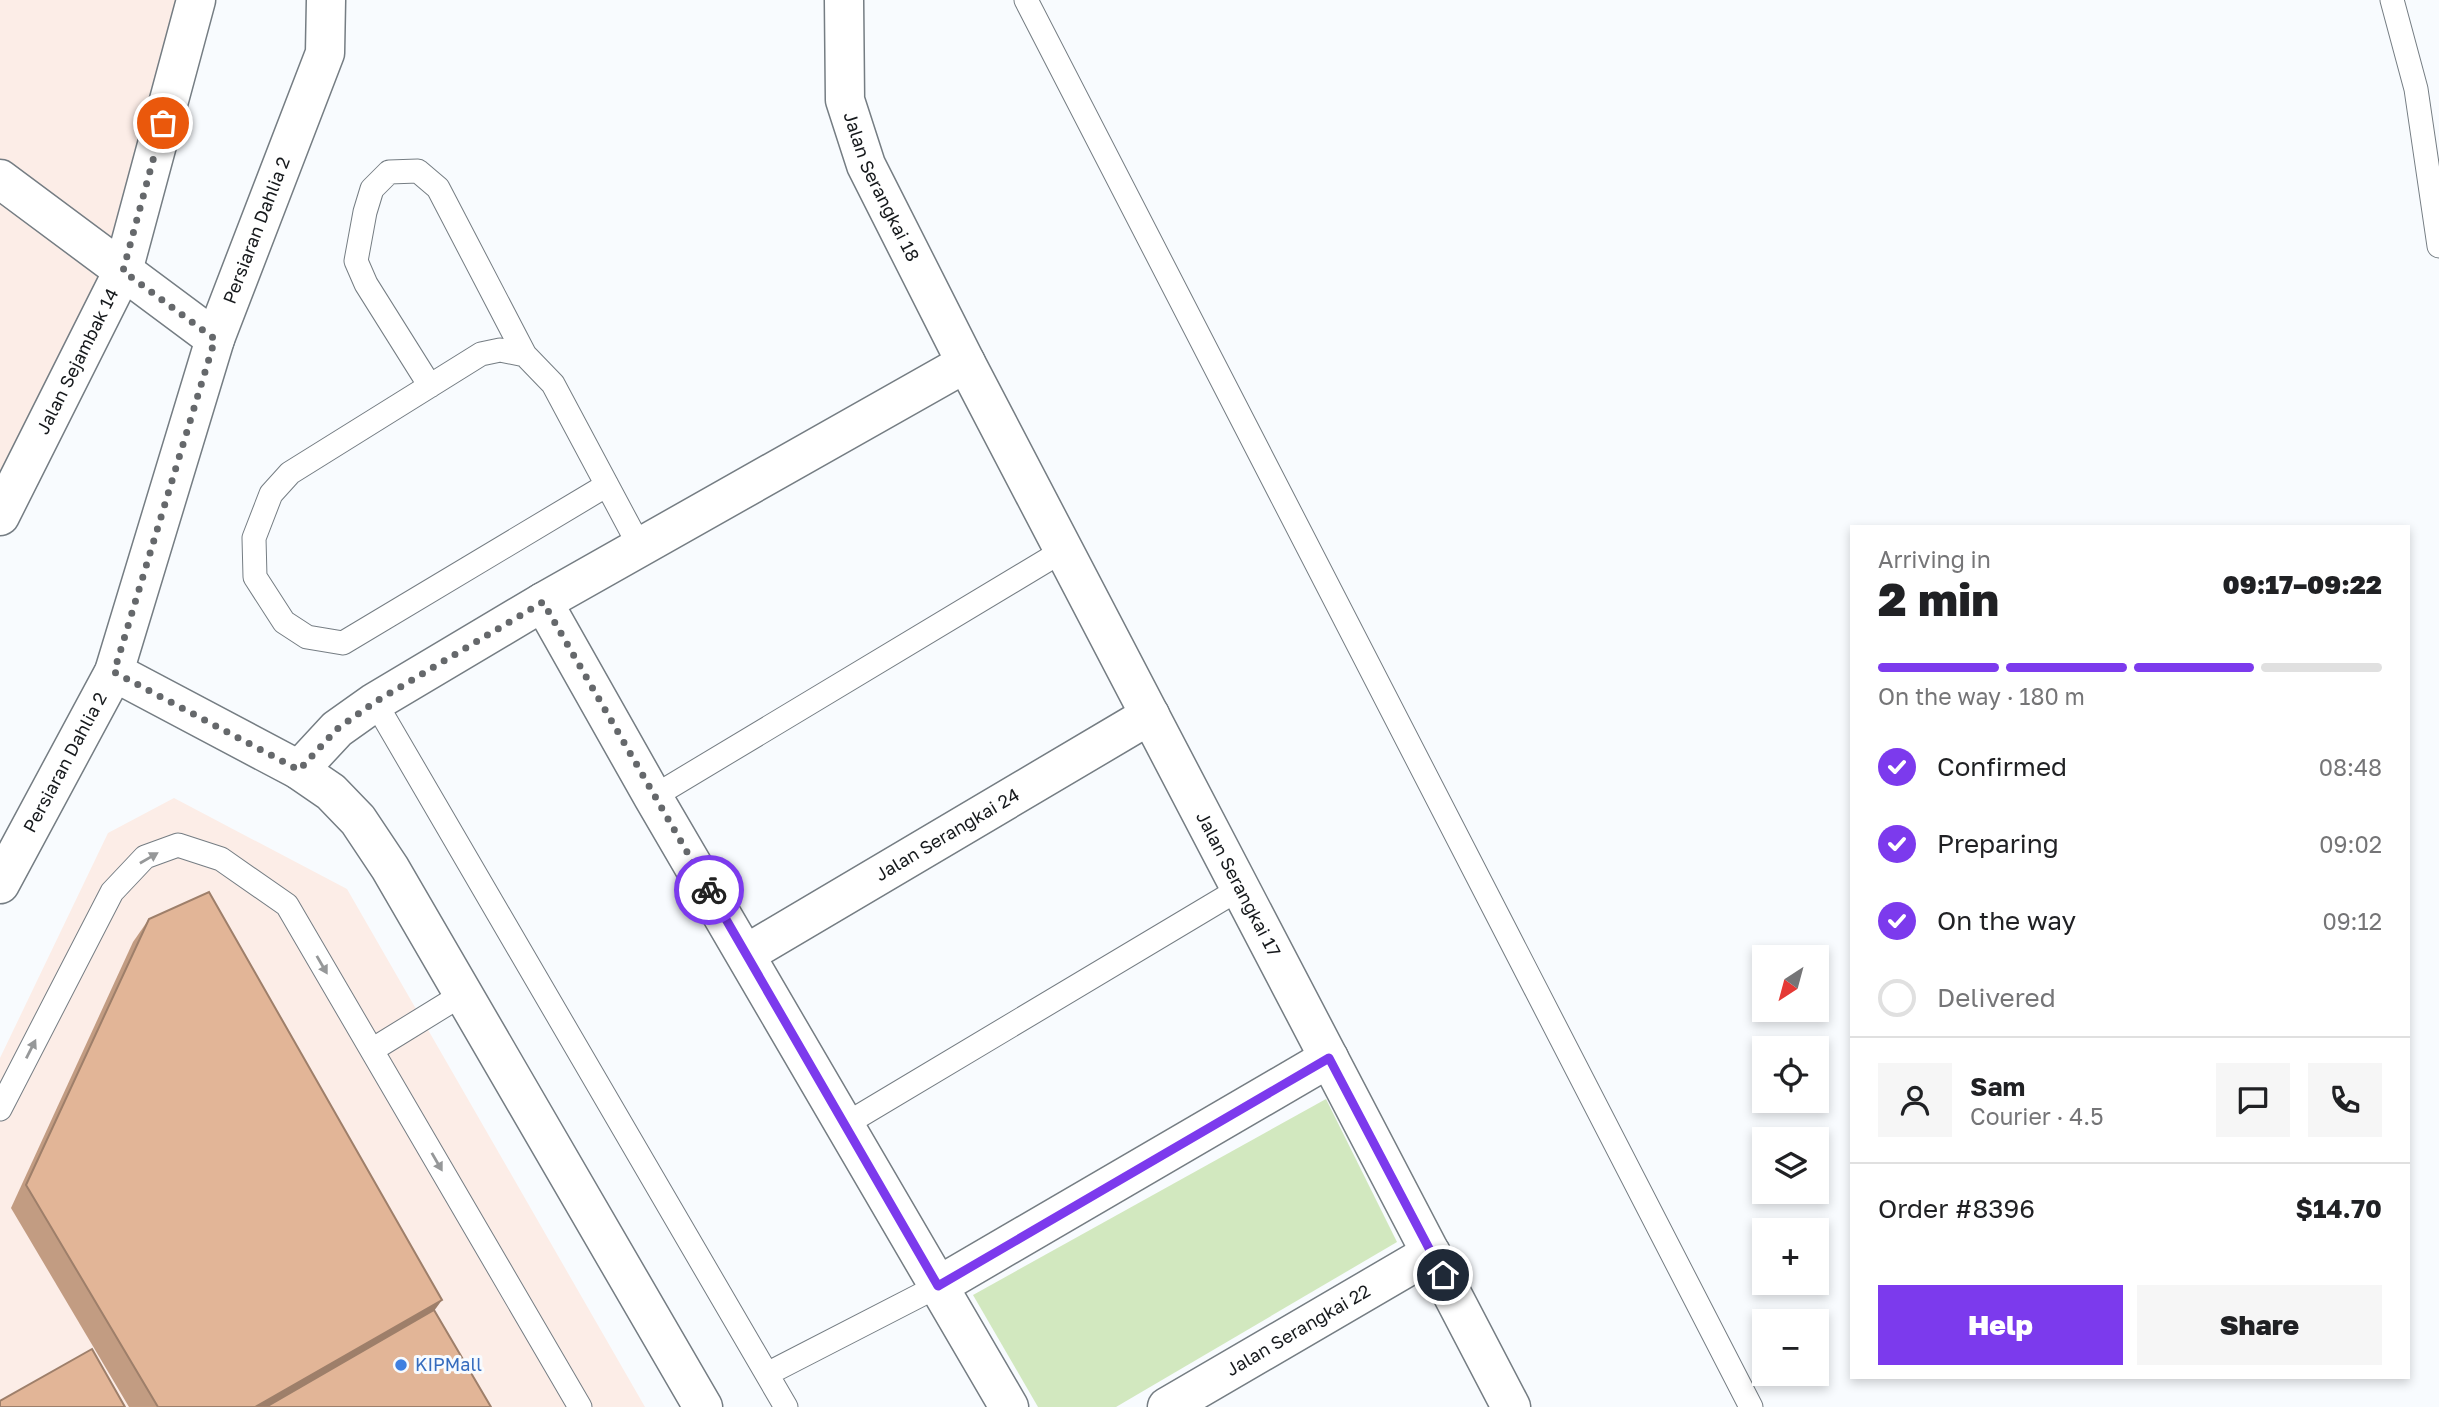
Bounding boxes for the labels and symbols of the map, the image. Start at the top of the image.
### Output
pin [133,93,193,153]
street label: Jalan Serangkai 18 [839,109,925,265]
street label: Persiaran Dahlia 2 [218,153,294,307]
street label: Jalan Sejambak 14 [31,284,123,437]
street label: Persiaran Dahlia 2 [18,688,111,836]
street label: Jalan Serangkai 24 [871,783,1023,885]
street label: Jalan Serangkai 17 [1192,807,1286,960]
one-way arrow [140,852,159,864]
courier [674,855,744,925]
north arrow [1752,945,1829,1022]
one-way arrow [316,956,328,975]
one-way arrow [26,1039,37,1059]
one-way arrow [431,1152,443,1171]
pin [1413,1245,1473,1305]
street label: Jalan Serangkai 22 [1222,1279,1374,1380]
place label: KIPMall [415,1353,482,1375]
marker: KIPMall [393,1357,409,1373]

